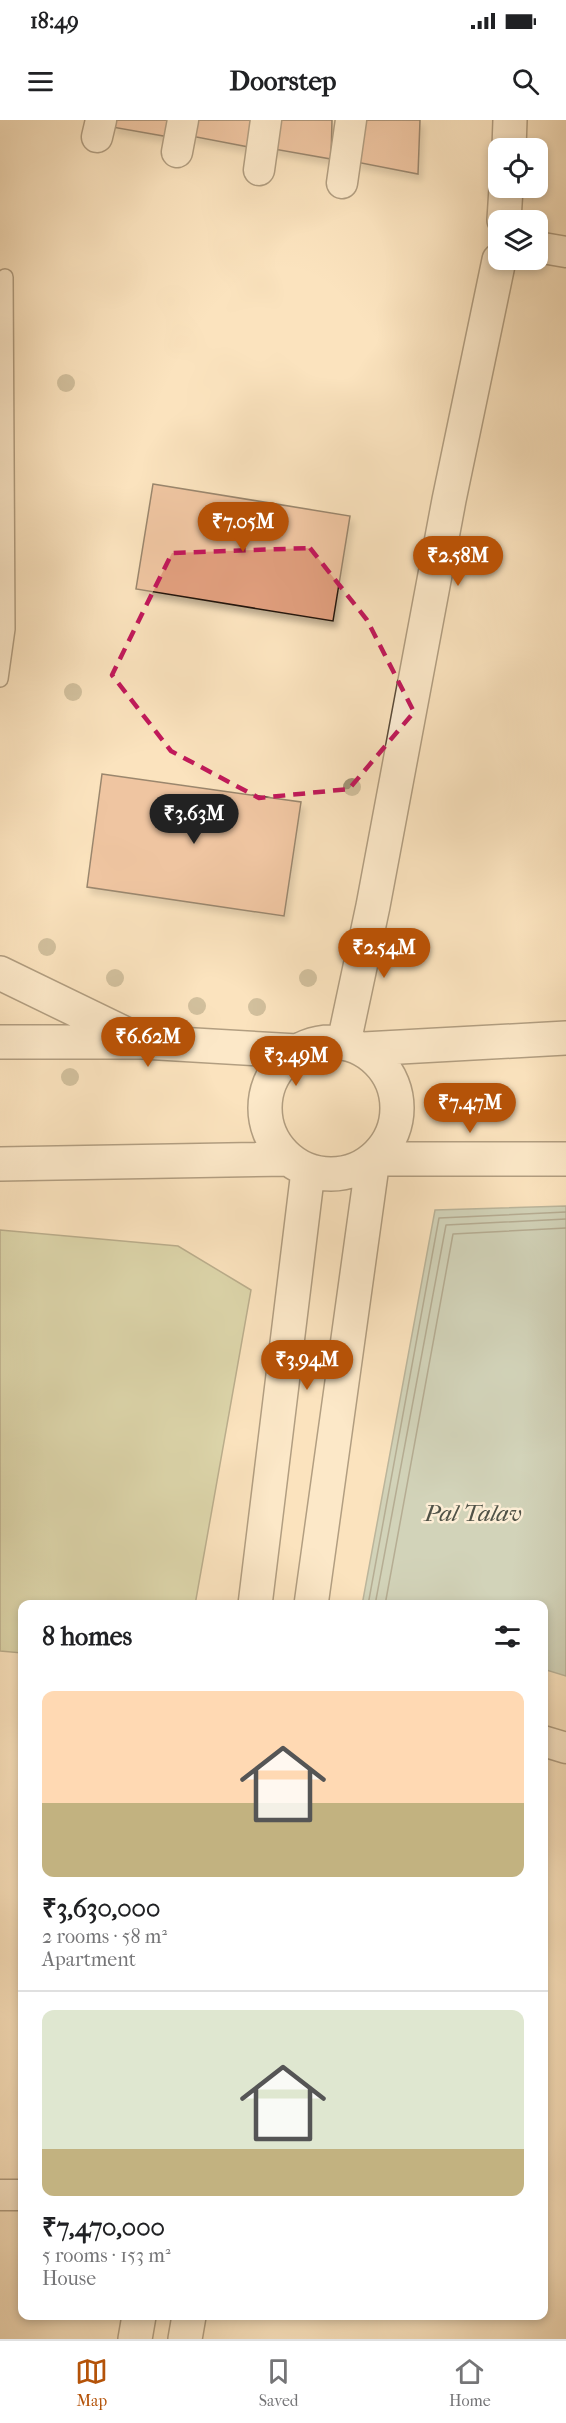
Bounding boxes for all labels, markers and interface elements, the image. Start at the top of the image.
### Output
text: 18:49 [30,8,79,34]
icon: menu [24,65,57,98]
text: Doorstep [230,65,336,97]
icon: search [509,65,542,98]
map controls [488,138,548,270]
button: locate [488,138,548,198]
button: layers [488,210,548,270]
pin: ₹7.05M [194,502,292,553]
text: ₹7.05M [212,510,274,533]
pin: ₹2.58M [409,536,507,587]
text: ₹2.58M [427,544,489,567]
pin: ₹3.63M [145,794,243,845]
text: ₹3.63M [164,802,224,825]
pin: ₹2.54M [335,928,433,979]
text: ₹2.54M [352,936,416,959]
pin: ₹6.62M [99,1017,197,1068]
text: ₹6.62M [115,1025,181,1048]
pin: ₹3.49M [247,1036,345,1087]
text: ₹3.49M [264,1044,328,1067]
pin: ₹7.47M [421,1083,519,1134]
text: ₹7.47M [438,1091,502,1114]
pin: ₹3.94M [258,1340,356,1391]
text: ₹3.94M [275,1348,339,1371]
water label: Pal Talav [423,1499,522,1527]
icon: filters [491,1620,524,1653]
text: 8 homes [42,1621,132,1652]
icon: home [229,1730,337,1838]
text: ₹3,630,000 [42,1893,160,1924]
text: 2 rooms · 58 m² [42,1925,167,1948]
text: Apartment [42,1948,136,1971]
icon: home [229,2049,337,2157]
text: ₹7,470,000 [42,2212,165,2243]
text: 5 rooms · 153 m² [42,2244,171,2267]
text: House [42,2267,96,2290]
tab: Map [75,2355,108,2410]
tab: Saved [259,2355,299,2410]
tab: Home [449,2355,491,2410]

